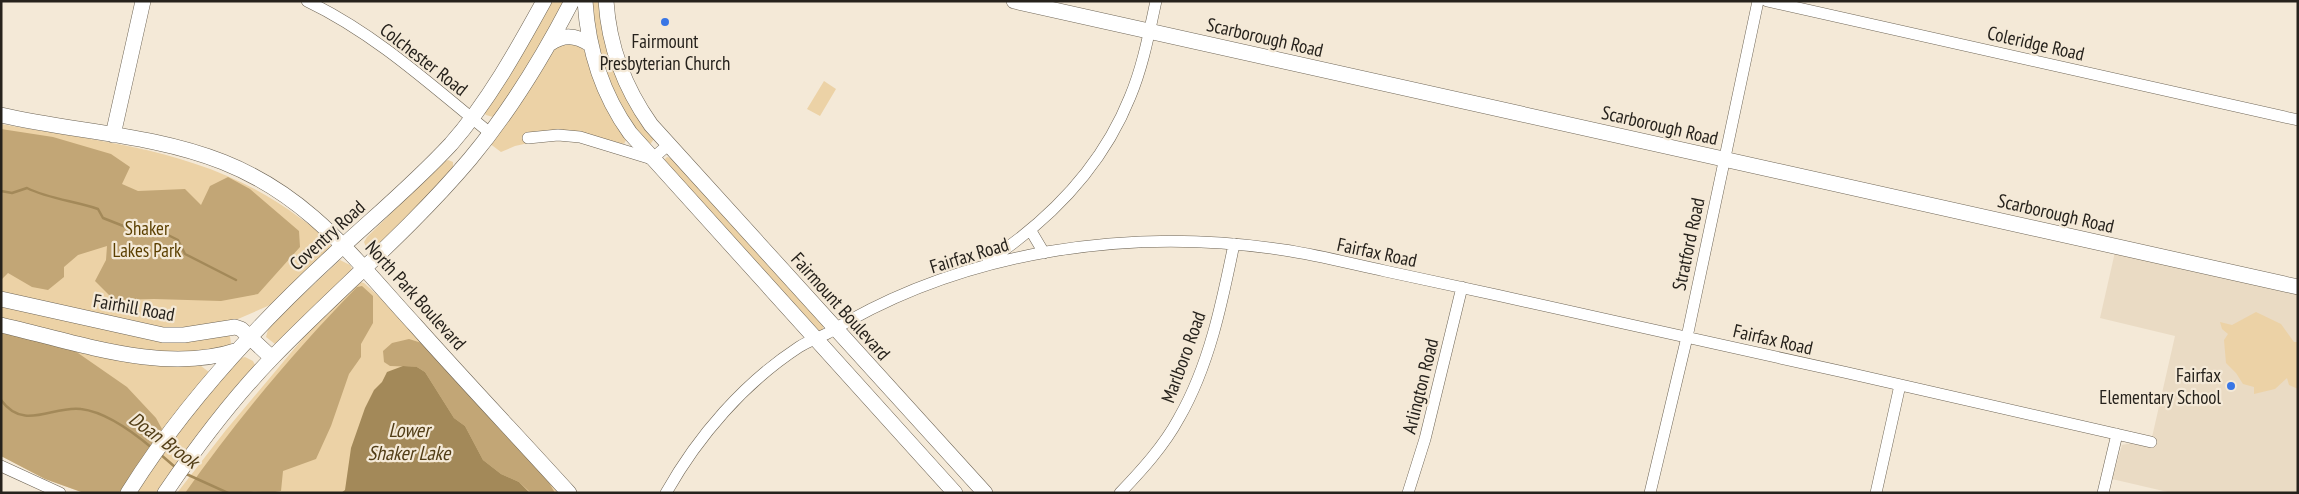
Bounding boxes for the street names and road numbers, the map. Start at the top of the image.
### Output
street label: Scarborough Road [1204,12,1326,62]
street label: Colchester Road [375,17,473,101]
street label: Coleridge Road [1985,20,2087,66]
street label: Scarborough Road [1599,100,1721,150]
street label: Scarborough Road [1995,188,2117,238]
street label: Coventry Road [284,195,370,275]
street label: Stratford Road [1666,195,1710,293]
street label: Fairfax Road [927,232,1011,278]
street label: Fairfax Road [1335,232,1419,272]
street label: North Park Boulevard [360,235,472,355]
street label: Fairmount Boulevard [786,247,896,365]
street label: Fairhill Road [91,288,177,326]
street label: Marlboro Road [1155,308,1211,406]
street label: Fairfax Road [1731,318,1815,360]
street label: Arlington Road [1397,336,1443,436]

